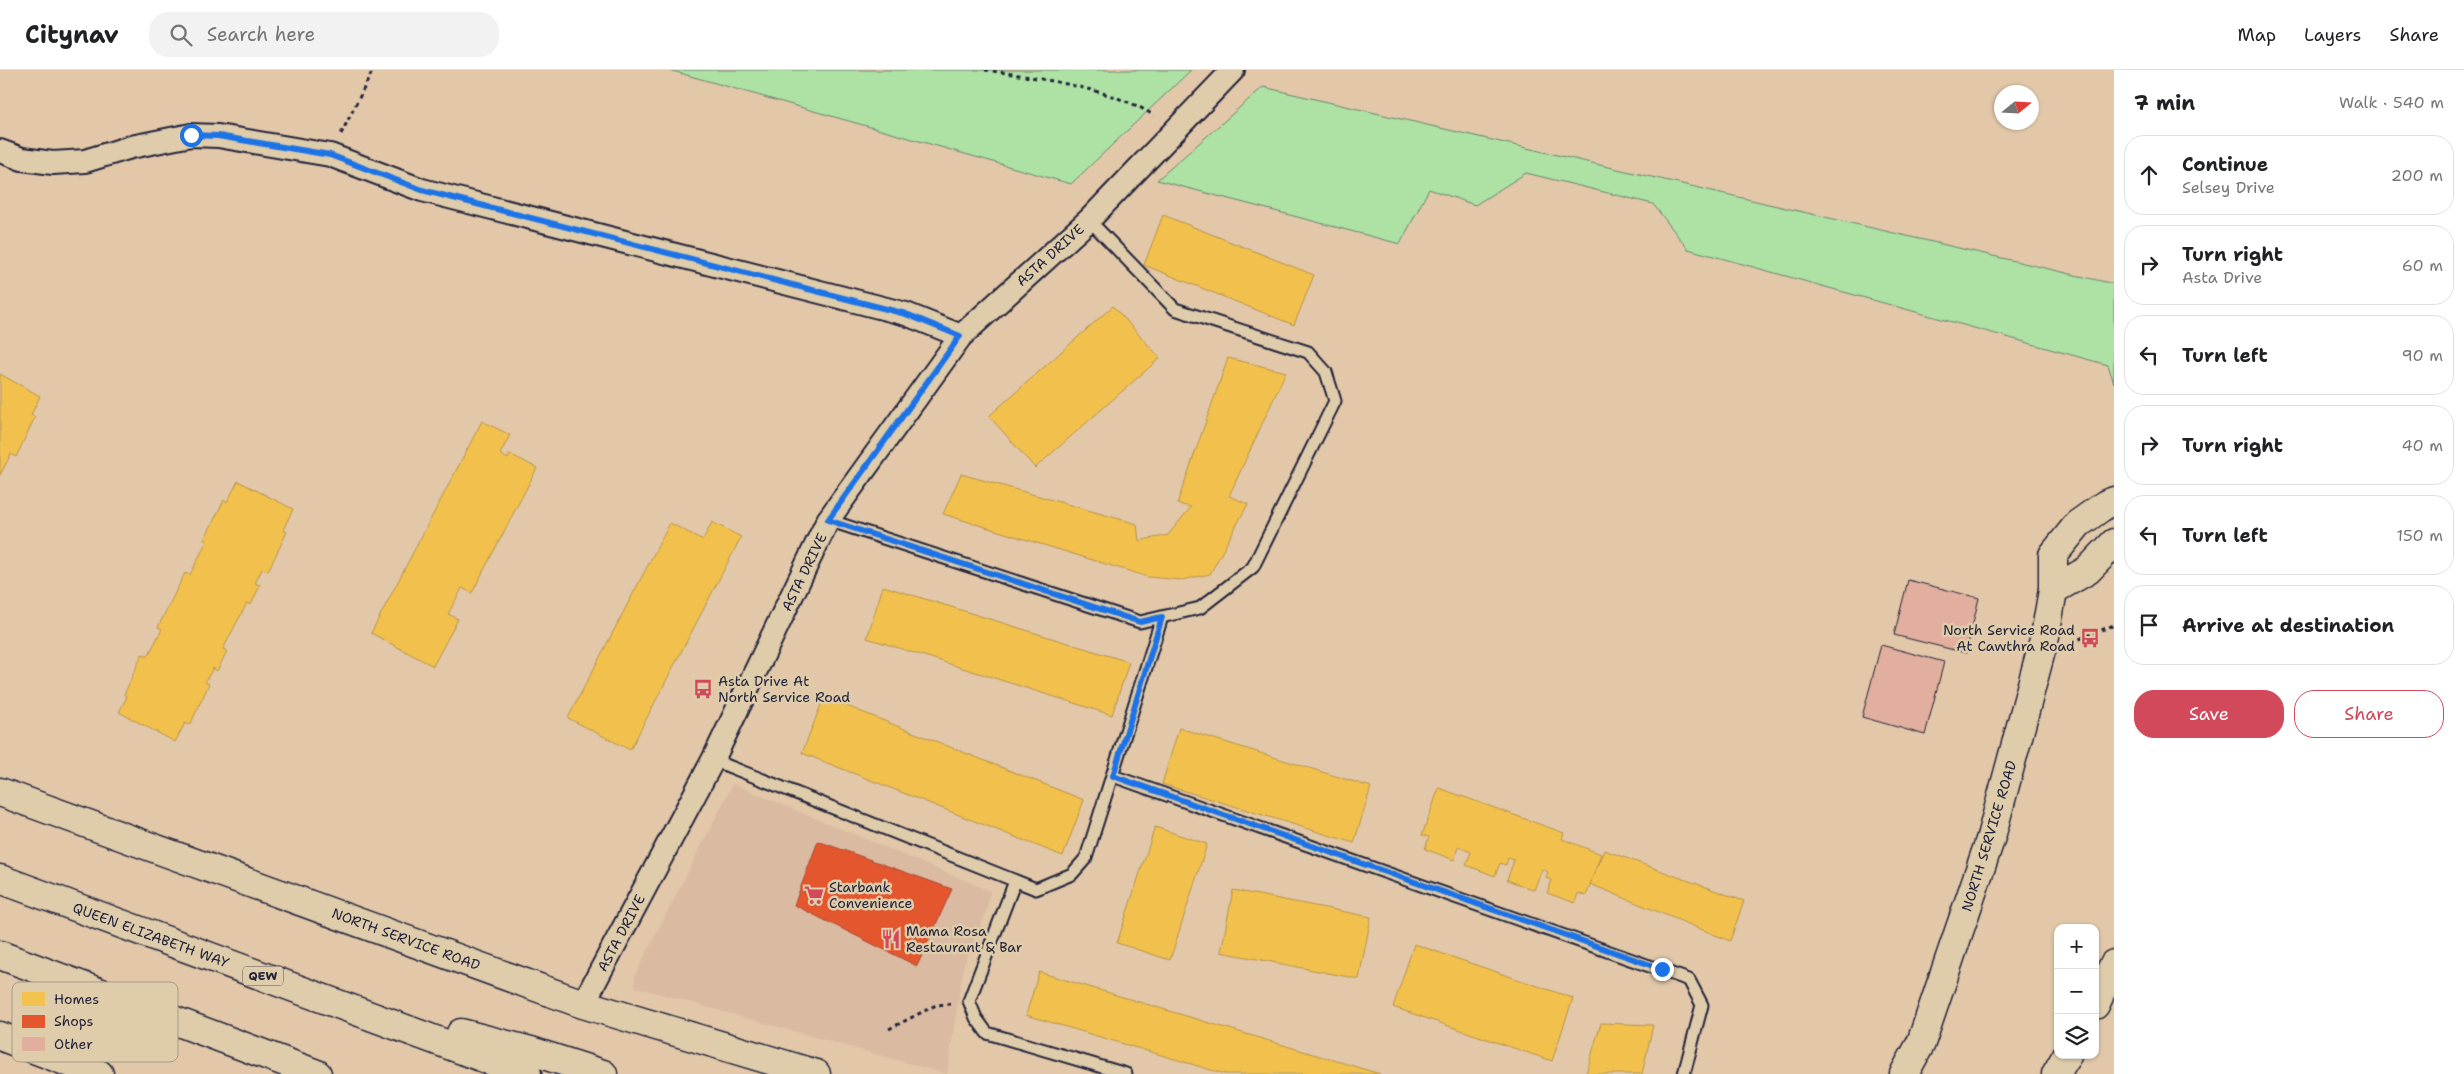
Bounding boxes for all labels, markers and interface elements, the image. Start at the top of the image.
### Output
search box [149,12,499,57]
text: Citynav [25,19,119,51]
icon: search [167,21,195,49]
text: Search here [207,22,315,47]
text: Map [2238,23,2276,47]
text: Layers [2304,23,2361,47]
text: Share [2389,23,2439,47]
north arrow [1994,85,2039,130]
text: 7 min [2134,89,2195,117]
text: Walk · 540 m [2339,92,2444,113]
route start [180,124,203,147]
text: Continue [2182,152,2268,177]
icon: ahead [2135,161,2163,189]
text: 200 m [2391,165,2443,186]
text: Selsey Drive [2182,177,2275,198]
street label: ASTA DRIVE [1012,220,1088,290]
text: Turn right [2182,242,2283,267]
icon: right [2135,251,2163,279]
text: 60 m [2402,255,2443,276]
text: Asta Drive [2182,267,2262,288]
icon: left [2135,341,2163,369]
text: Turn left [2182,343,2268,368]
text: 90 m [2402,345,2443,366]
icon: right [2135,431,2163,459]
text: Turn right [2182,433,2283,458]
text: 40 m [2401,435,2443,456]
icon: left [2135,521,2163,549]
text: Turn left [2182,523,2268,548]
text: 150 m [2396,525,2443,546]
street label: ASTA DRIVE [777,530,831,614]
icon: arrive [2135,611,2163,639]
text: Arrive at destination [2182,613,2394,638]
place label: North Service Road At Cawthra Road [1943,621,2075,655]
bus stop icon: North Service Road At Cawthra Road [2079,627,2101,649]
place label: Asta Drive At North Service Road [718,672,850,706]
bus stop icon: Asta Drive At North Service Road [692,678,714,700]
button: Save [2134,690,2284,738]
button: Share [2294,690,2444,738]
street label: NORTH SERVICE ROAD [1957,758,2021,914]
place label: Starbank Convenience [829,878,912,912]
supermarket icon: Starbank Convenience [803,884,825,906]
street label: ASTA DRIVE [593,891,649,975]
street label: QUEEN ELIZABETH WAY [70,898,232,972]
street label: NORTH SERVICE ROAD [329,904,483,974]
place label: Mama Rosa Restaurant & Bar [906,922,1023,956]
map controls [2054,924,2099,1059]
button: + [2054,924,2099,969]
restaurant icon: Mama Rosa Restaurant & Bar [880,928,902,950]
route end [1651,958,1674,981]
road number: QEW [243,966,283,986]
button: − [2054,969,2099,1014]
legend [12,982,178,1062]
text: Homes [54,990,99,1008]
text: Shops [54,1012,93,1030]
button: layers [2054,1014,2099,1059]
text: Other [54,1035,93,1053]

